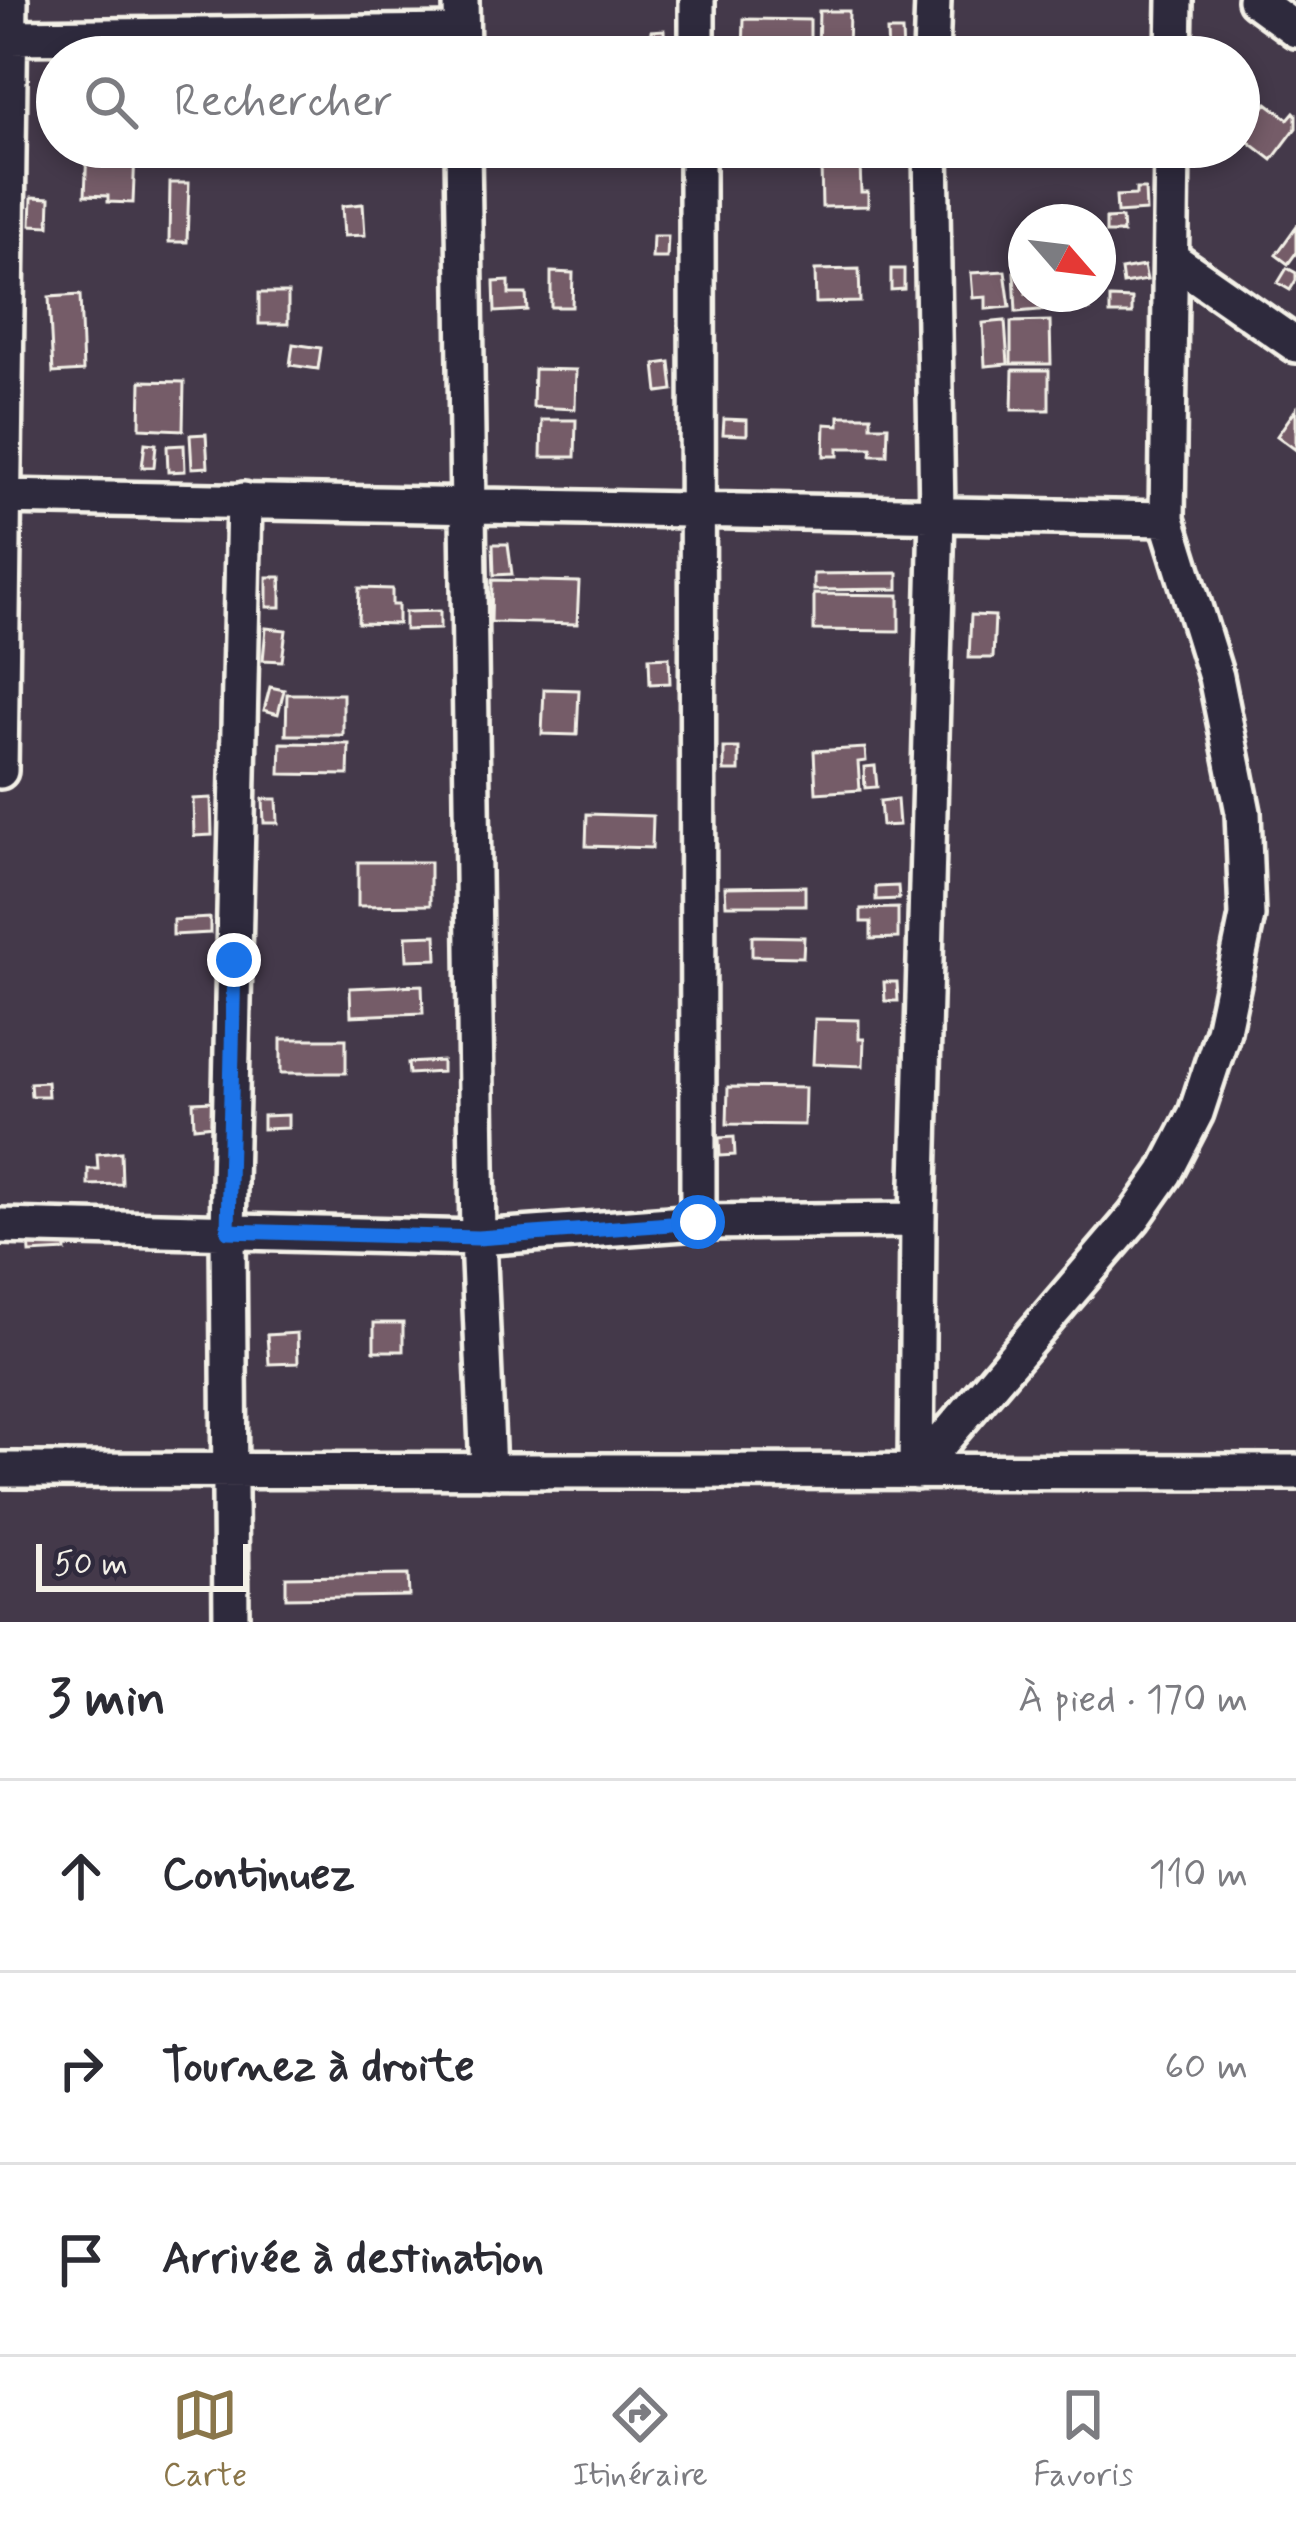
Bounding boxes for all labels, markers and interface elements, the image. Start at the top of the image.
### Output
search box [36,36,1260,168]
icon: search [78,69,144,135]
text: Rechercher [174,73,393,132]
north arrow [1008,204,1116,312]
route end [207,933,261,987]
route start [671,1195,725,1249]
scale bar [36,1538,249,1591]
text: 50 m [54,1543,128,1587]
text: 3 min [48,1667,166,1733]
text: À pied · 170 m [1018,1675,1248,1726]
icon: ahead [48,1843,114,1909]
text: Continuez [162,1846,355,1905]
text: 110 m [1149,1850,1248,1901]
icon: right [48,2035,114,2101]
text: Tournez à droite [162,2038,475,2097]
text: 60 m [1164,2042,1248,2093]
icon: arrive [48,2227,114,2293]
text: Arrivée à destination [162,2230,544,2289]
tab: Carte [163,2382,247,2498]
tab: Itinéraire [572,2382,708,2498]
tab: Favoris [1033,2382,1133,2498]

